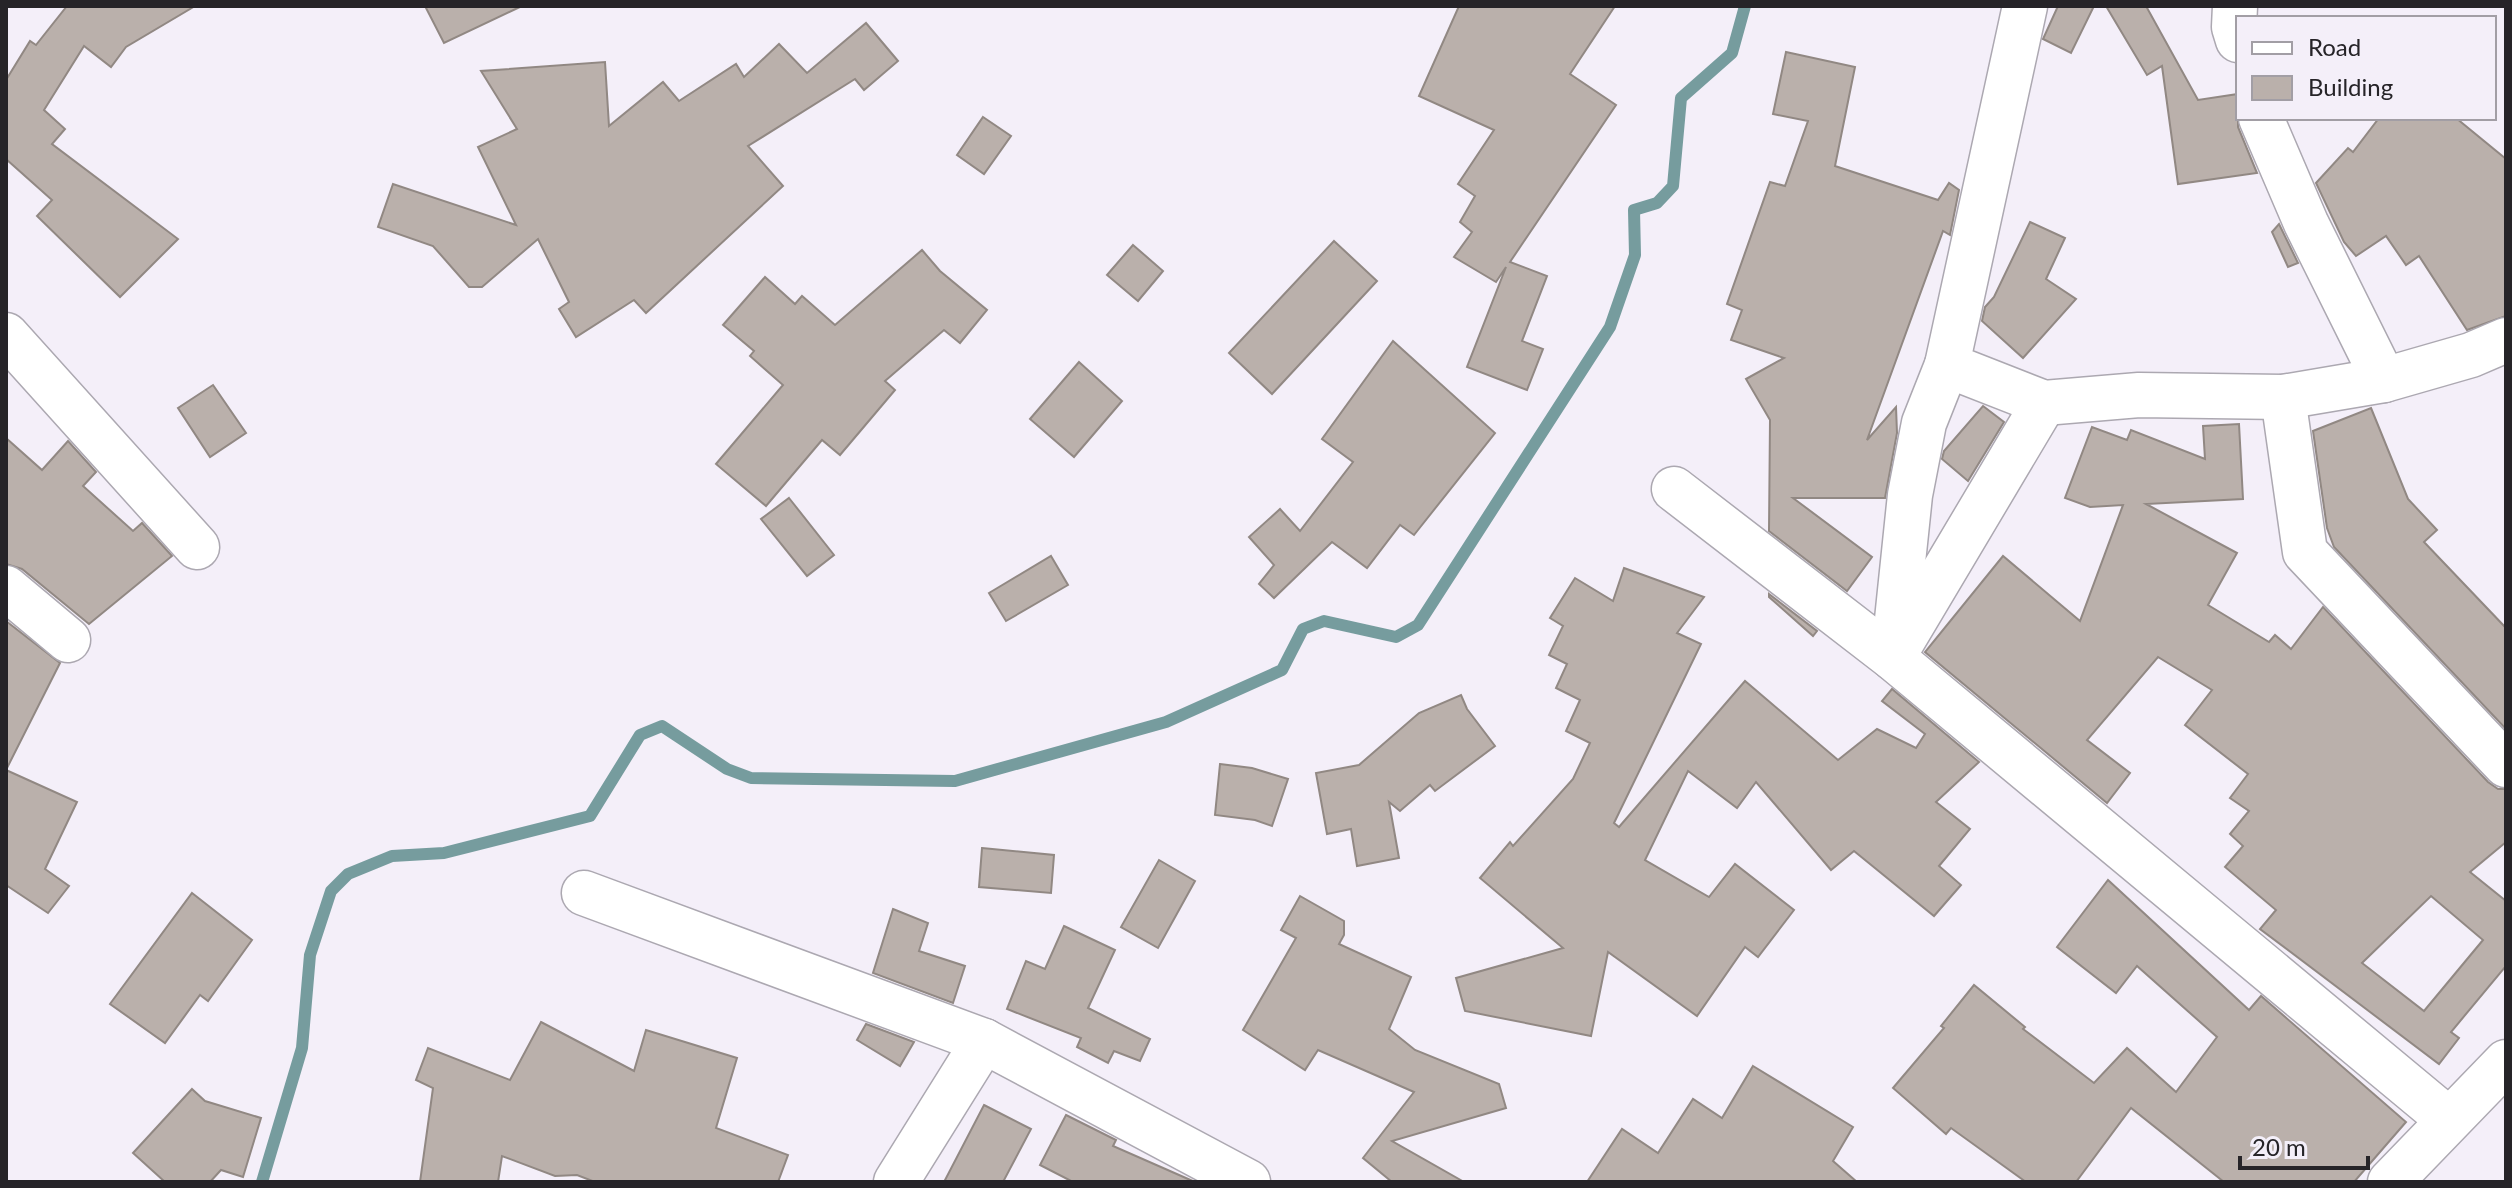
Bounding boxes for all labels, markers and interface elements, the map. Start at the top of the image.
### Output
legend [2236,16,2496,120]
text: Road [2308,32,2361,61]
text: Building [2308,72,2393,101]
scale bar [2240,1120,2368,1170]
text: 20 m [2252,1132,2306,1161]

